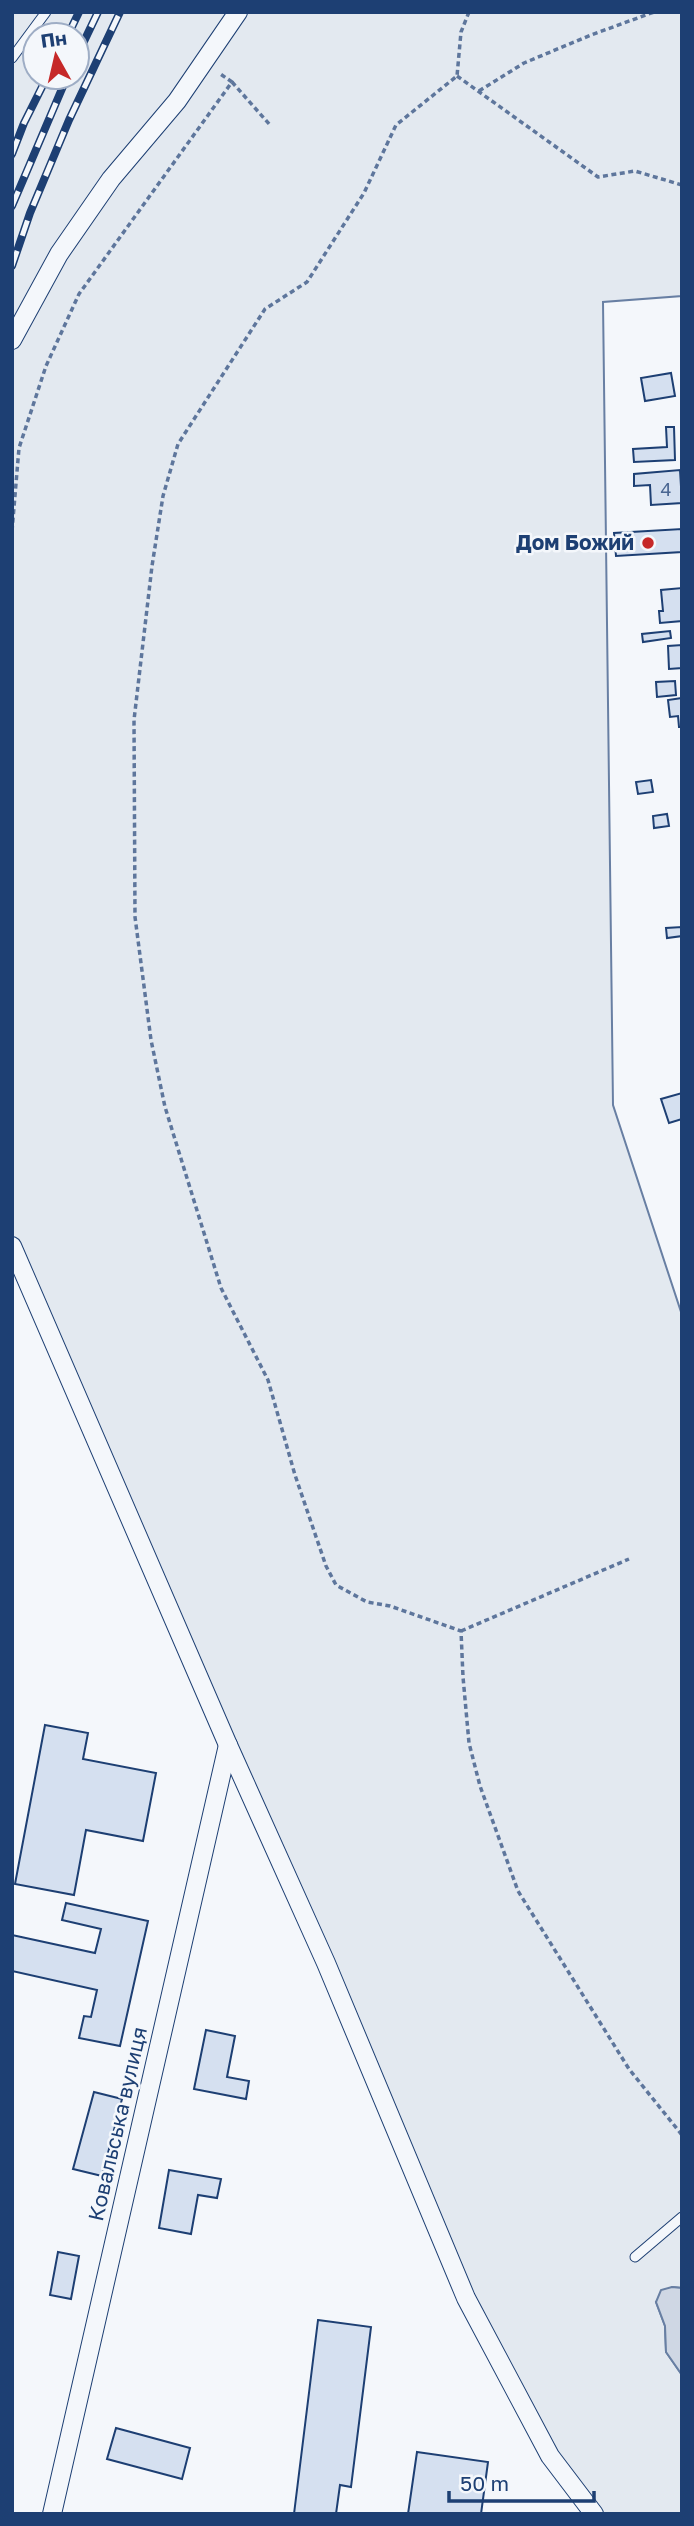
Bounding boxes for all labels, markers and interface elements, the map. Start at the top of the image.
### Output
north arrow [21,21,91,91]
text: Пн [39,25,68,52]
house number: 4 [661,478,672,500]
place label: Дом Божий [516,529,634,555]
marker: Дом Божий [640,535,656,551]
street label: Ковальська вулиця [82,2024,152,2223]
scale bar [449,2460,594,2504]
text: 50 m [460,2470,509,2496]

